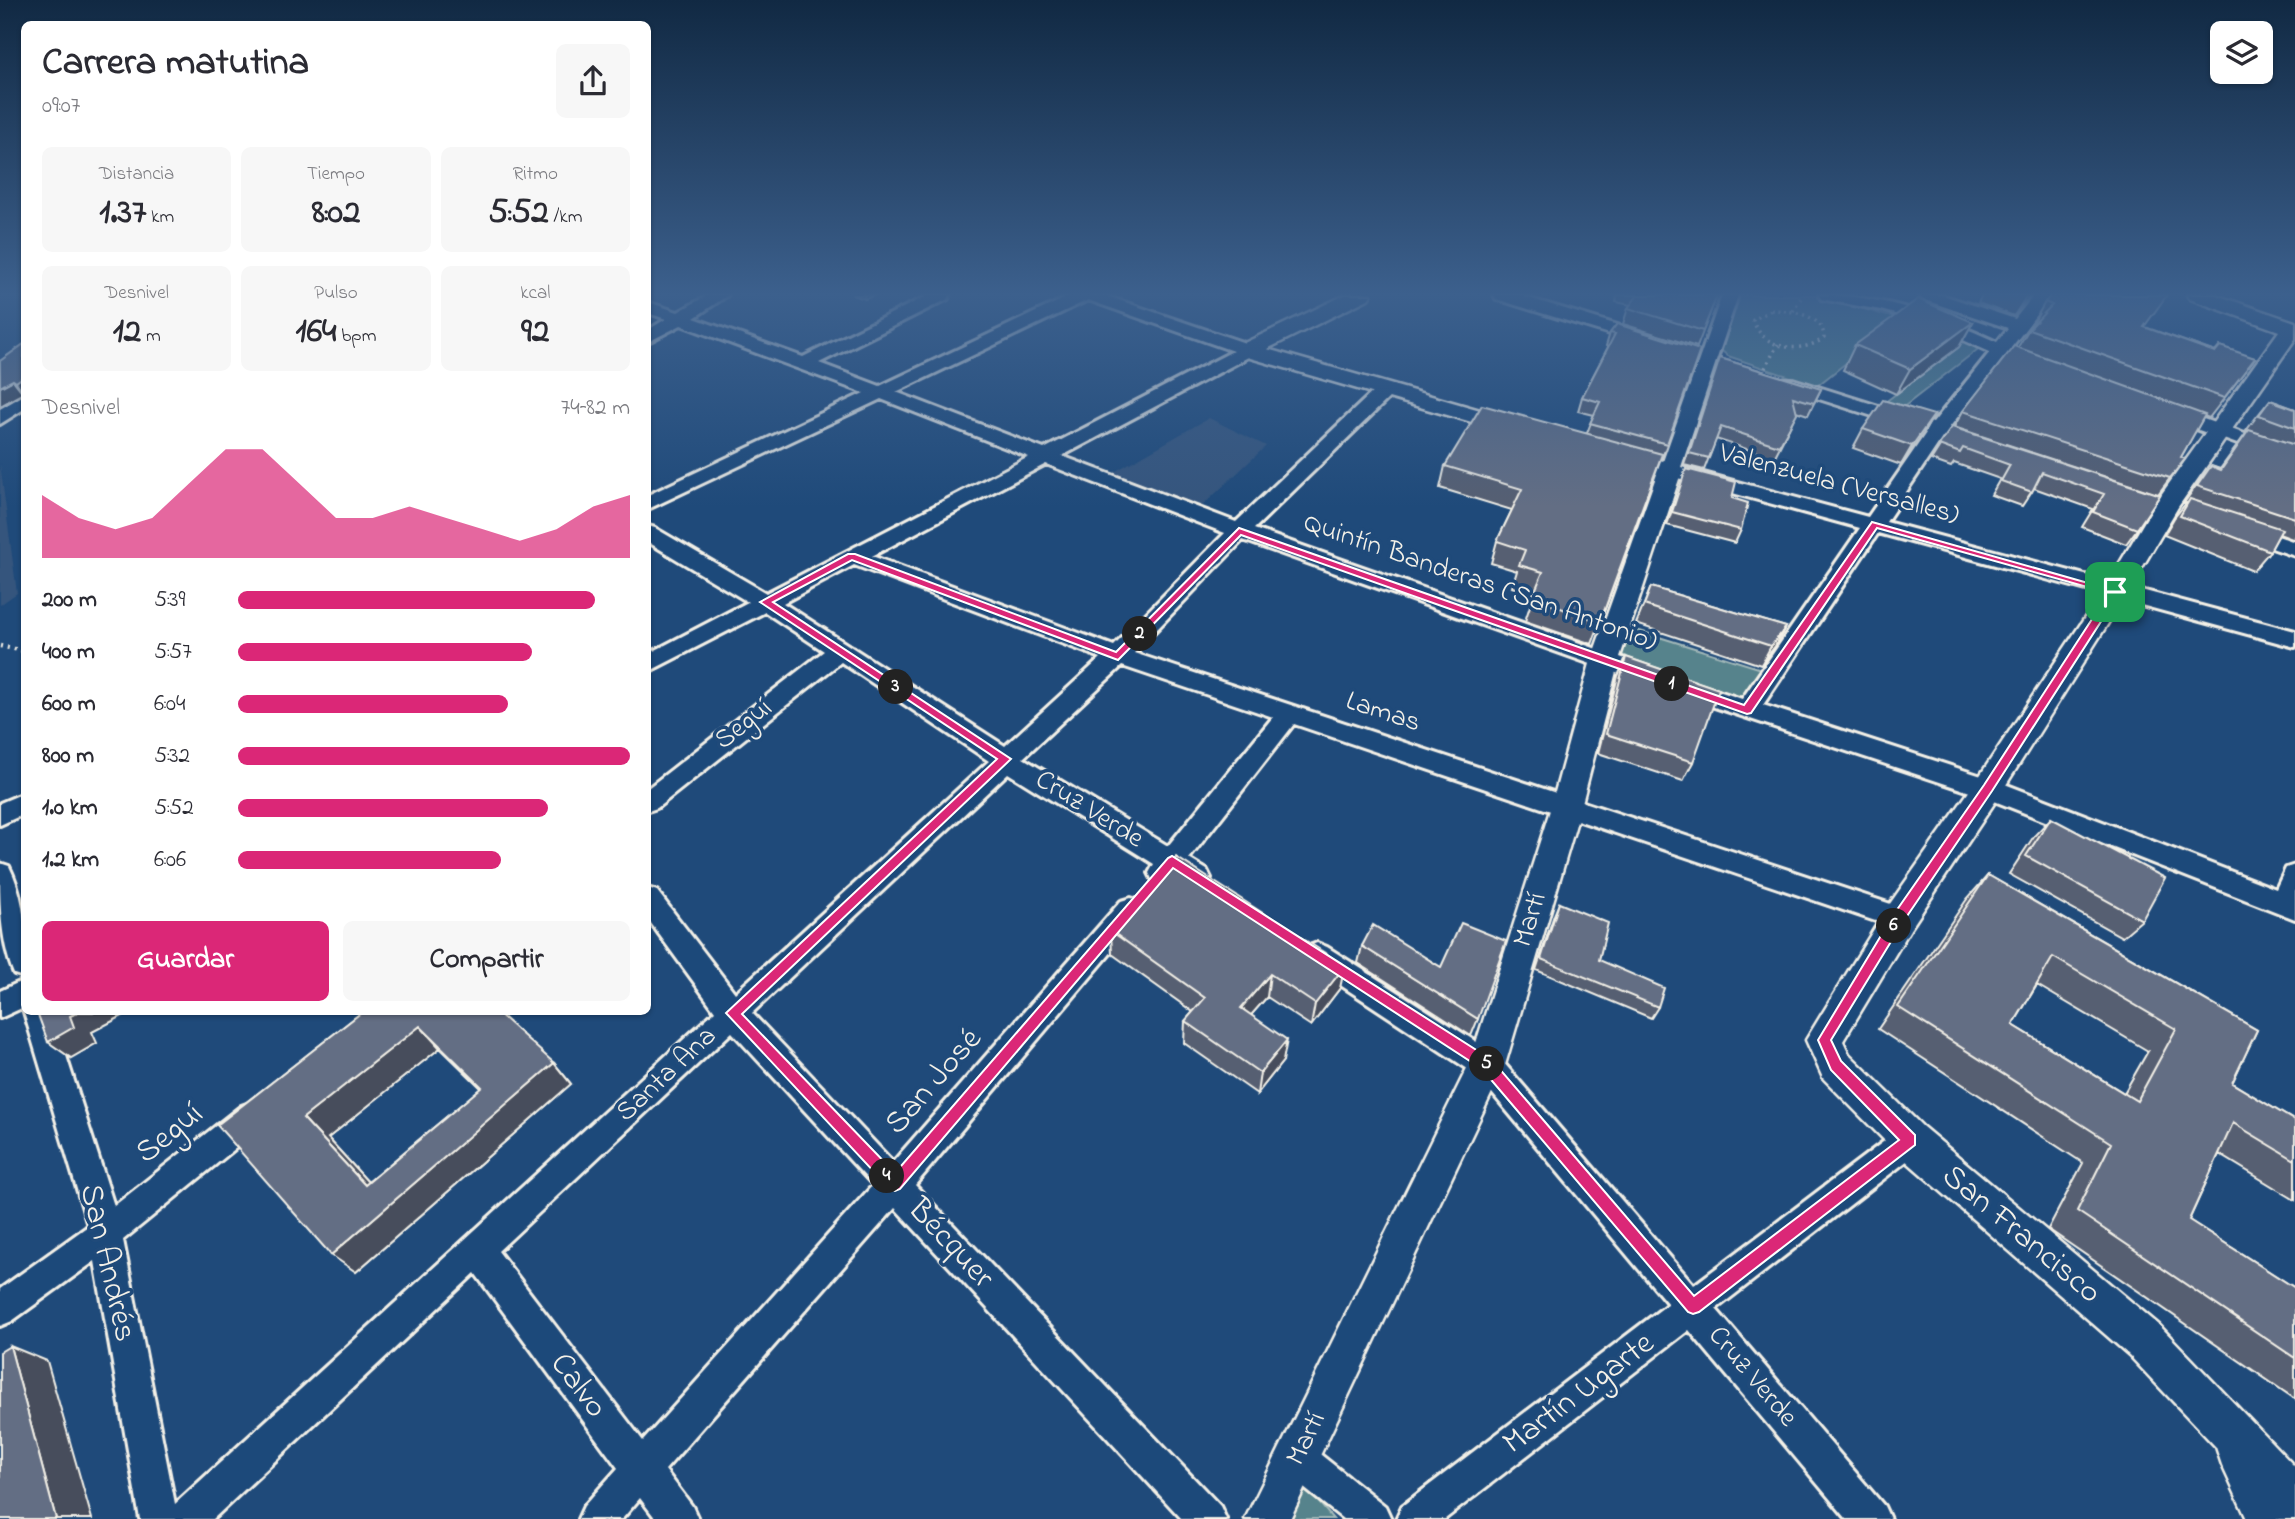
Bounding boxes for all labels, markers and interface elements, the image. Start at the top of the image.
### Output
map controls [2210,21,2273,84]
button: layers [2210,21,2273,84]
text: Carrera matutina [42,36,309,92]
button: share [556,44,630,118]
text: 09:07 [42,90,80,123]
text: Distancia [99,161,174,188]
text: Tiempo [307,161,365,188]
text: Ritmo [513,161,558,188]
text: 1.37 [99,188,146,239]
text: 8:02 [312,188,360,239]
text: 5:52 [488,188,549,239]
text: km [146,204,174,231]
text: /km [549,204,582,231]
text: Desnivel [104,280,169,307]
text: Pulso [314,280,358,307]
text: kcal [520,280,550,307]
text: 12 [113,307,141,358]
text: 164 [296,307,337,358]
text: 92 [521,307,549,358]
text: m [141,323,161,350]
text: bpm [337,323,376,350]
text: Desnivel [42,392,120,425]
text: 74–82 m [561,392,630,425]
street label: Valenzuela (Versalles) [1714,433,1963,537]
street label: Quintín Banderas (San Antonio) [1298,503,1662,663]
pin [2085,562,2145,622]
icon: arrive [2096,573,2134,611]
text: 200 m [42,584,97,617]
text: 5:39 [154,584,186,617]
pin: 2 [1122,616,1158,652]
text: 2 [1135,620,1144,647]
text: 400 m [42,636,95,669]
text: 5:57 [154,636,192,669]
pin: 1 [1654,666,1690,702]
pin: 3 [878,670,914,704]
text: 1 [1668,670,1675,697]
text: 3 [892,673,899,700]
street label: Lamas [1340,682,1426,744]
text: 600 m [42,688,96,721]
text: 6:04 [154,688,186,721]
street label: Seguí [706,689,782,761]
text: 800 m [42,740,94,773]
text: 5:32 [154,740,190,773]
street label: Cruz Verde [1027,760,1152,860]
text: 1.0 km [42,792,98,825]
text: 5:52 [154,792,194,825]
text: 1.2 km [42,844,99,877]
text: 6:06 [154,844,186,877]
street label: Martí [1503,888,1559,952]
pin: 6 [1876,908,1912,944]
text: 6 [1889,912,1898,939]
button: Guardar [42,921,329,1001]
button: Compartir [343,921,630,1001]
street label: Santa Ana [607,1018,727,1132]
street label: San José [874,1018,994,1146]
pin: 5 [1470,1046,1504,1082]
text: 5 [1481,1050,1492,1077]
street label: Seguí [126,1092,214,1176]
street label: San Francisco [1931,1154,2111,1316]
pin: 4 [870,1158,904,1194]
text: 4 [883,1162,890,1189]
street label: San Andrés [66,1179,148,1347]
street label: Bécquer [895,1187,1005,1301]
street label: Cruz Verde [1697,1317,1807,1437]
street label: Martín Ugarte [1493,1321,1665,1467]
street label: Calvo [537,1343,619,1429]
street label: Martí [1276,1405,1338,1473]

